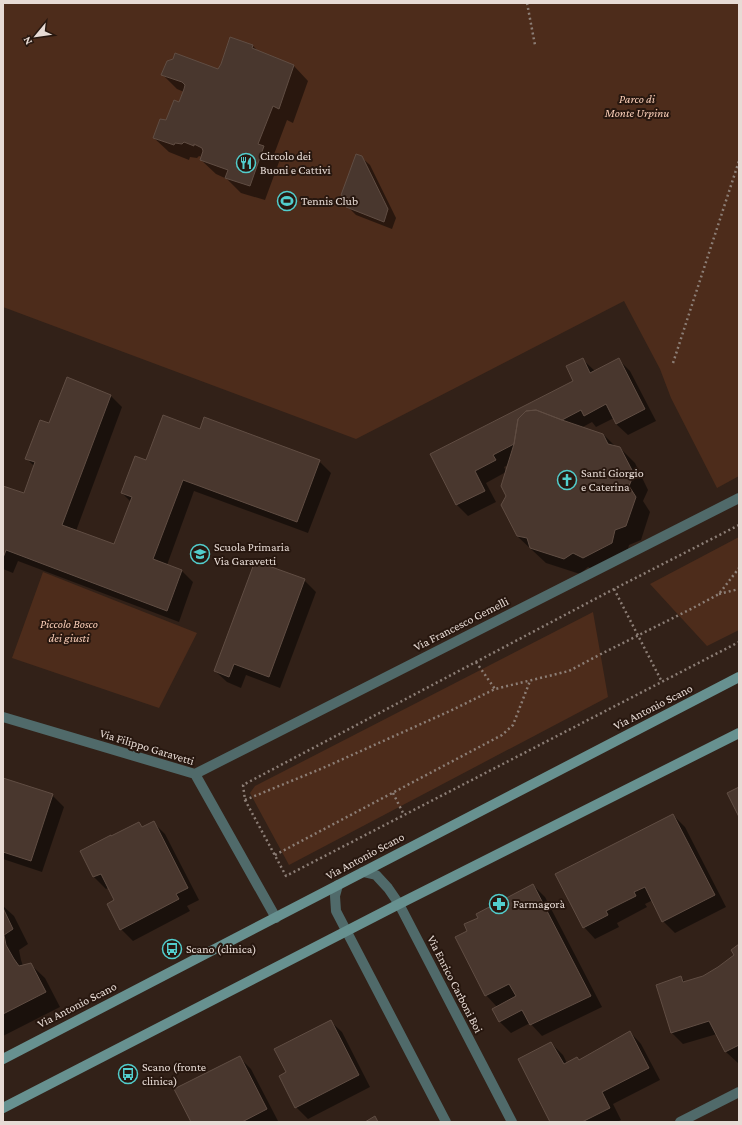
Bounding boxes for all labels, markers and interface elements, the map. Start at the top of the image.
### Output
north arrow [16,16,56,56]
text: N [20,34,34,47]
park label: Parco di Monte Urpinu [604,92,669,120]
place label: Circolo dei Buoni e Cattivi [260,149,331,177]
restaurant icon: Circolo dei Buoni e Cattivi [235,152,257,174]
sports icon: Tennis Club [276,190,298,212]
place label: Tennis Club [301,194,358,208]
place label: Santi Giorgio e Caterina [581,466,644,494]
church icon: Santi Giorgio e Caterina [556,469,578,491]
place label: Scuola Primaria Via Garavetti [214,540,290,568]
school or university icon: Scuola Primaria Via Garavetti [189,543,211,565]
street label: Via Francesco Gemelli [411,594,511,654]
park label: Piccolo Bosco dei giusti [40,617,98,645]
street label: Via Antonio Scano [611,681,695,733]
street label: Via Filippo Garavetti [98,726,196,768]
street label: Via Antonio Scano [323,829,407,883]
pharmacy icon: Farmagorà [488,893,510,915]
place label: Farmagorà [513,897,565,911]
street label: Via Enrico Carboni Boi [424,933,486,1035]
bus stop icon: Scano (clinica) [161,938,183,960]
place label: Scano (clinica) [186,942,256,956]
street label: Via Antonio Scano [35,979,119,1031]
place label: Scano (fronte clinica) [142,1060,206,1088]
bus stop icon: Scano (fronte clinica) [117,1063,139,1085]

